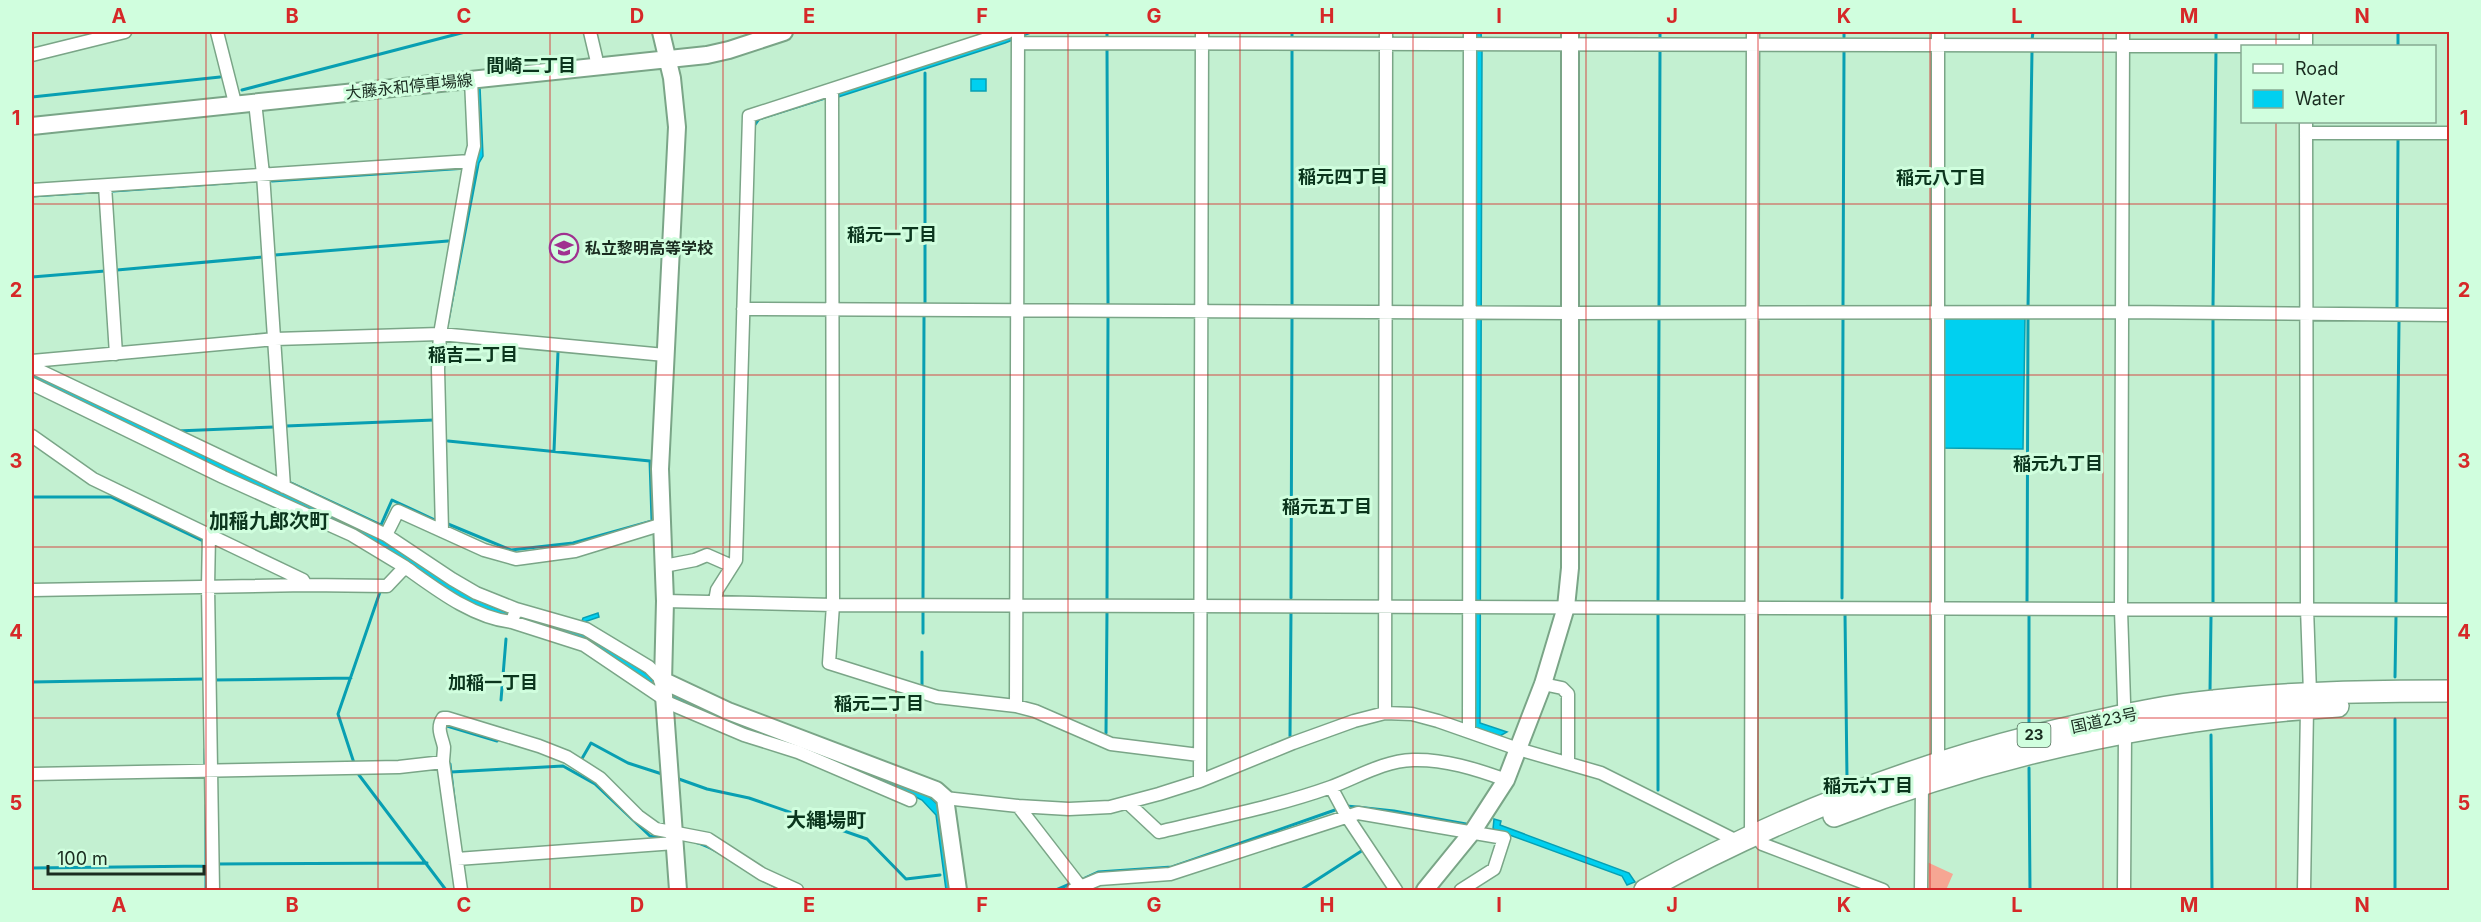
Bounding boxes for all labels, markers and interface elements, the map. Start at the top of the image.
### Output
text: A [112,4,127,28]
text: B [285,4,299,28]
text: C [457,4,471,28]
text: D [630,4,644,28]
text: E [803,4,815,28]
text: F [976,4,988,28]
text: G [1146,4,1162,28]
text: H [1320,4,1334,28]
text: I [1496,4,1502,28]
text: J [1666,4,1678,28]
text: K [1837,4,1851,28]
text: L [2011,4,2023,28]
text: M [2180,4,2198,28]
text: N [2354,4,2370,28]
legend [2241,45,2436,123]
district label: 間崎二丁目 [486,55,576,76]
text: Road [2295,58,2338,79]
street label: 大藤永和停車場線 [344,69,474,103]
text: Water [2295,88,2345,109]
text: 1 [12,106,20,130]
text: 1 [2460,106,2468,130]
district label: 稲元四丁目 [1298,166,1388,187]
district label: 稲元八丁目 [1896,167,1986,188]
district label: 稲元一丁目 [847,224,937,245]
school or university icon: 私立黎明高等学校 [548,232,580,264]
place label: 私立黎明高等学校 [585,238,713,258]
text: 2 [10,278,22,302]
text: 2 [2458,278,2470,302]
district label: 稲吉二丁目 [428,344,518,365]
text: 3 [10,449,22,473]
text: 3 [2458,449,2470,473]
district label: 稲元九丁目 [2013,453,2103,474]
district label: 稲元五丁目 [1282,496,1372,517]
district label: 加稲九郎次町 [209,509,329,533]
text: 4 [9,620,23,644]
text: 4 [2457,620,2471,644]
district label: 加稲一丁目 [448,672,538,693]
district label: 稲元二丁目 [834,693,924,714]
street label: 国道23号 [2069,703,2139,737]
road number: 23 [2018,723,2050,747]
district label: 稲元六丁目 [1823,775,1913,796]
text: 5 [10,791,22,815]
text: 5 [2458,791,2470,815]
district label: 大縄場町 [786,808,866,832]
scale bar [48,838,204,876]
text: 100 m [57,848,108,869]
text: A [112,893,127,917]
text: B [285,893,299,917]
text: C [457,893,471,917]
text: D [630,893,644,917]
text: E [803,893,815,917]
text: F [976,893,988,917]
text: G [1146,893,1162,917]
text: H [1320,893,1334,917]
text: I [1496,893,1502,917]
text: J [1666,893,1678,917]
text: K [1837,893,1851,917]
text: L [2011,893,2023,917]
text: M [2180,893,2198,917]
text: N [2354,893,2370,917]

